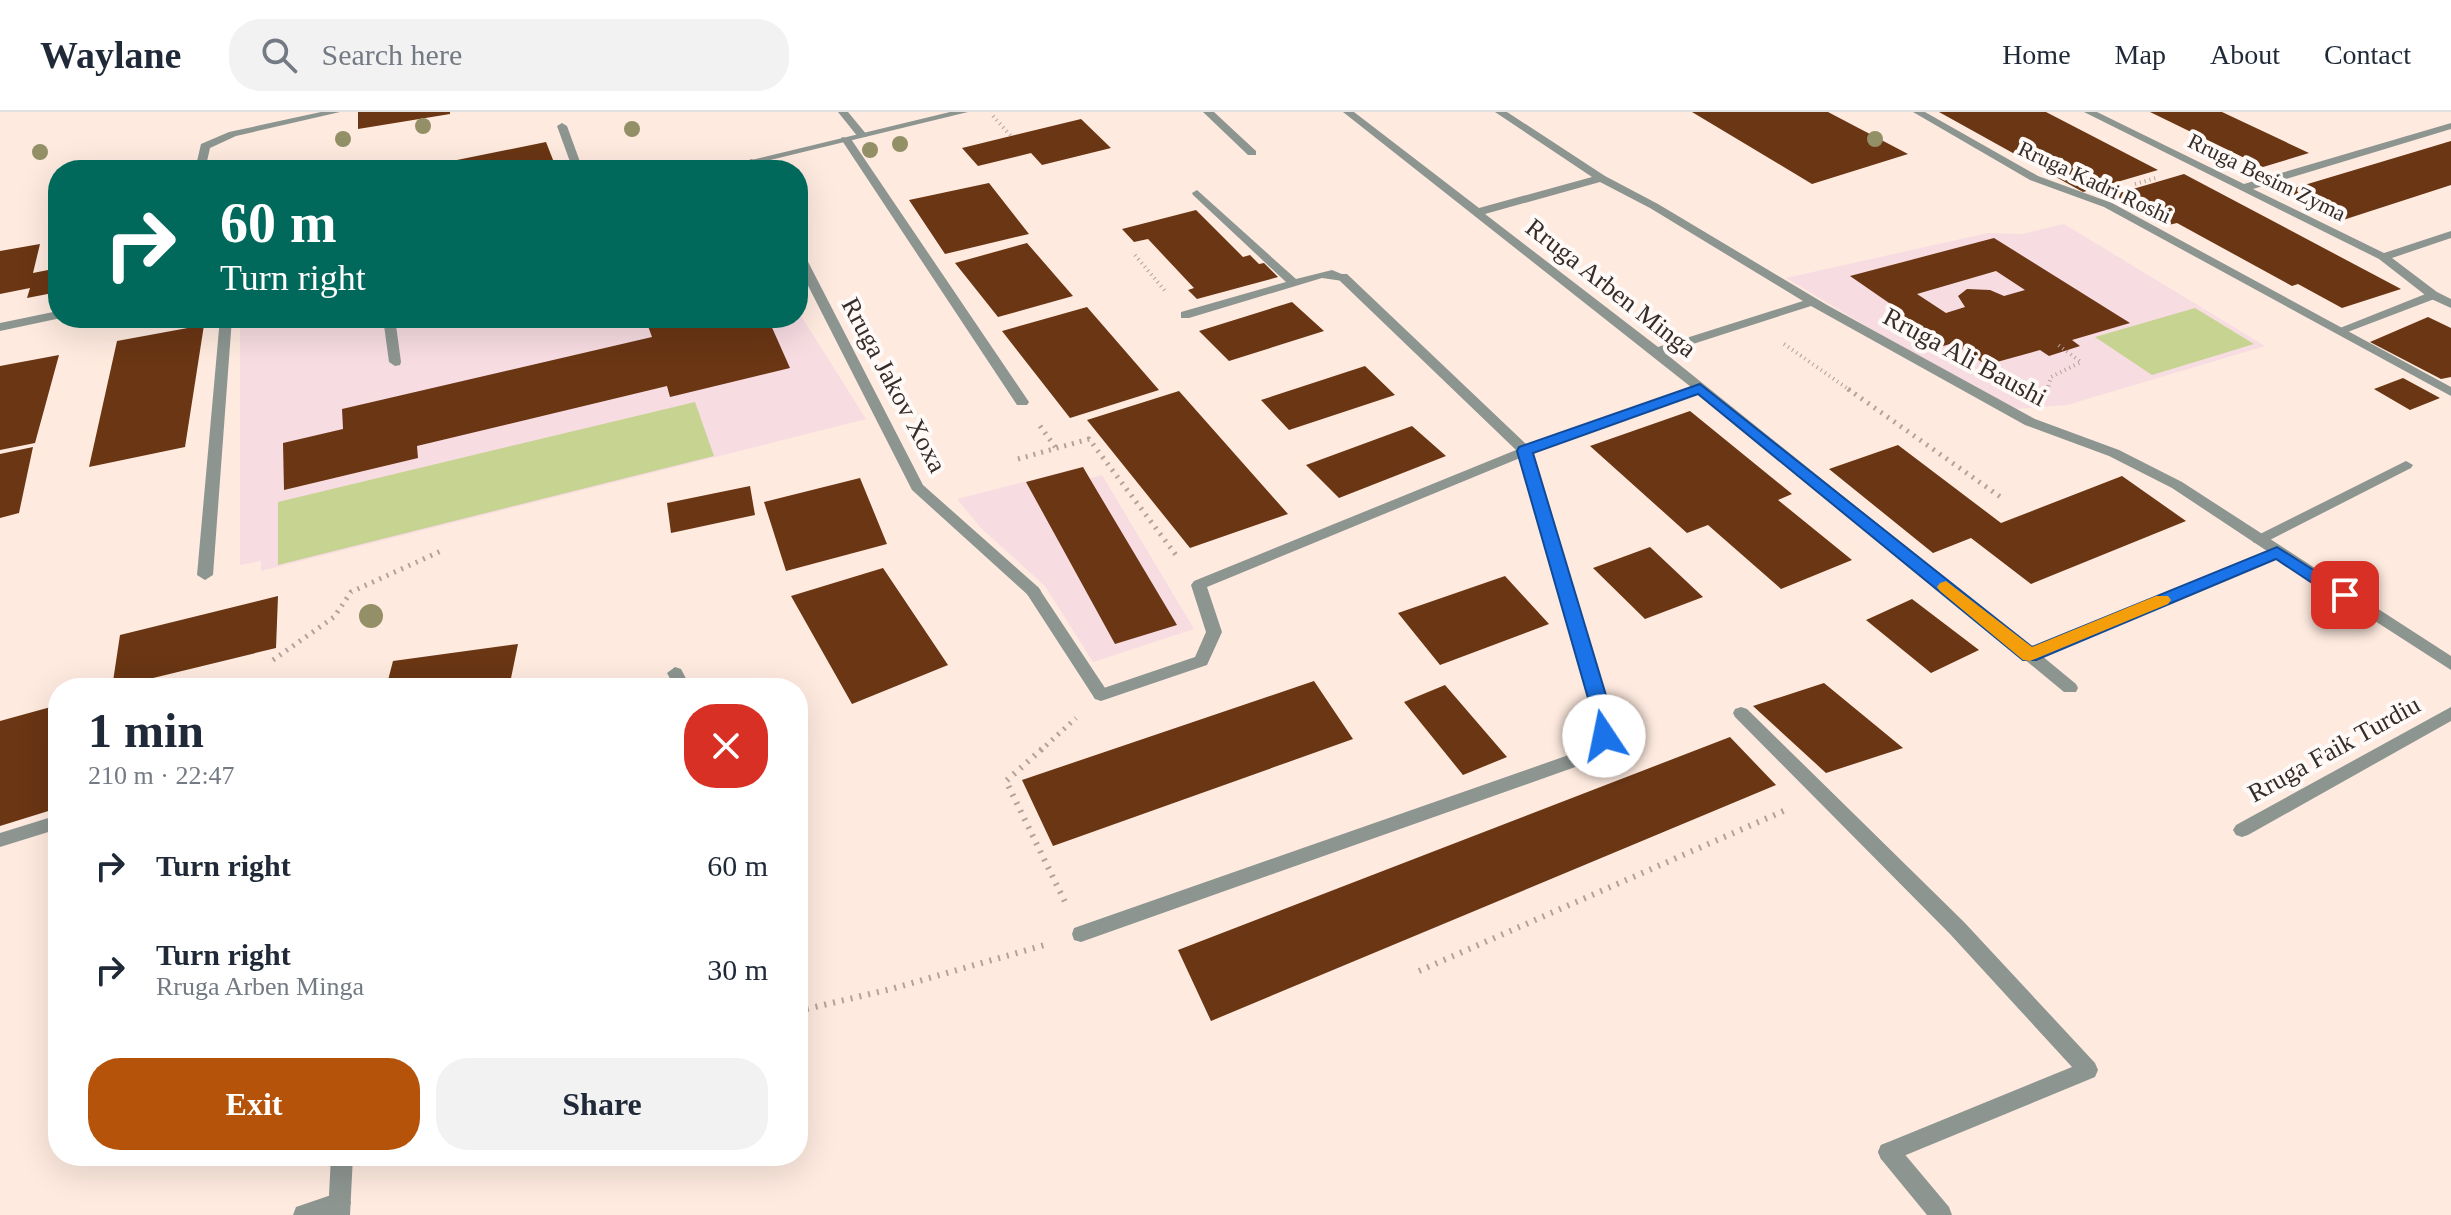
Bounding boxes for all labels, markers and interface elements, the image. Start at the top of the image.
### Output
search box [229,19,789,91]
icon: search [257,33,301,77]
text: Waylane [40,34,181,76]
text: Search here [321,38,462,71]
text: Home [2002,39,2071,70]
text: Map [2115,39,2166,70]
text: About [2210,39,2280,70]
text: Contact [2324,39,2411,70]
street label: Rruga Besim Zyma [2184,128,2350,226]
street label: Rruga Kadri Roshi [2014,136,2176,228]
icon: right [88,192,192,296]
text: 60 m [220,192,337,254]
street label: Rruga Arben Minga [1520,213,1702,364]
text: Turn right [220,258,366,298]
street label: Rruga Jakov Xoxa [836,293,952,478]
street label: Rruga Ali Baushi [1878,302,2052,412]
pin [2311,561,2379,629]
icon: arrive [2323,573,2367,617]
street label: Rruga Faik Turdiu [2243,690,2425,808]
position arrow [1562,694,1646,778]
text: 1 min [88,704,204,757]
button: close [684,704,768,788]
text: 210 m · 22:47 [88,761,235,790]
icon: right [88,844,132,888]
text: Turn right [156,849,291,882]
text: 60 m [707,849,768,882]
text: Turn right [156,938,291,971]
icon: right [88,948,132,992]
text: 30 m [707,953,768,986]
text: Rruga Arben Minga [156,972,364,1001]
button: Exit [88,1058,420,1150]
button: Share [436,1058,768,1150]

